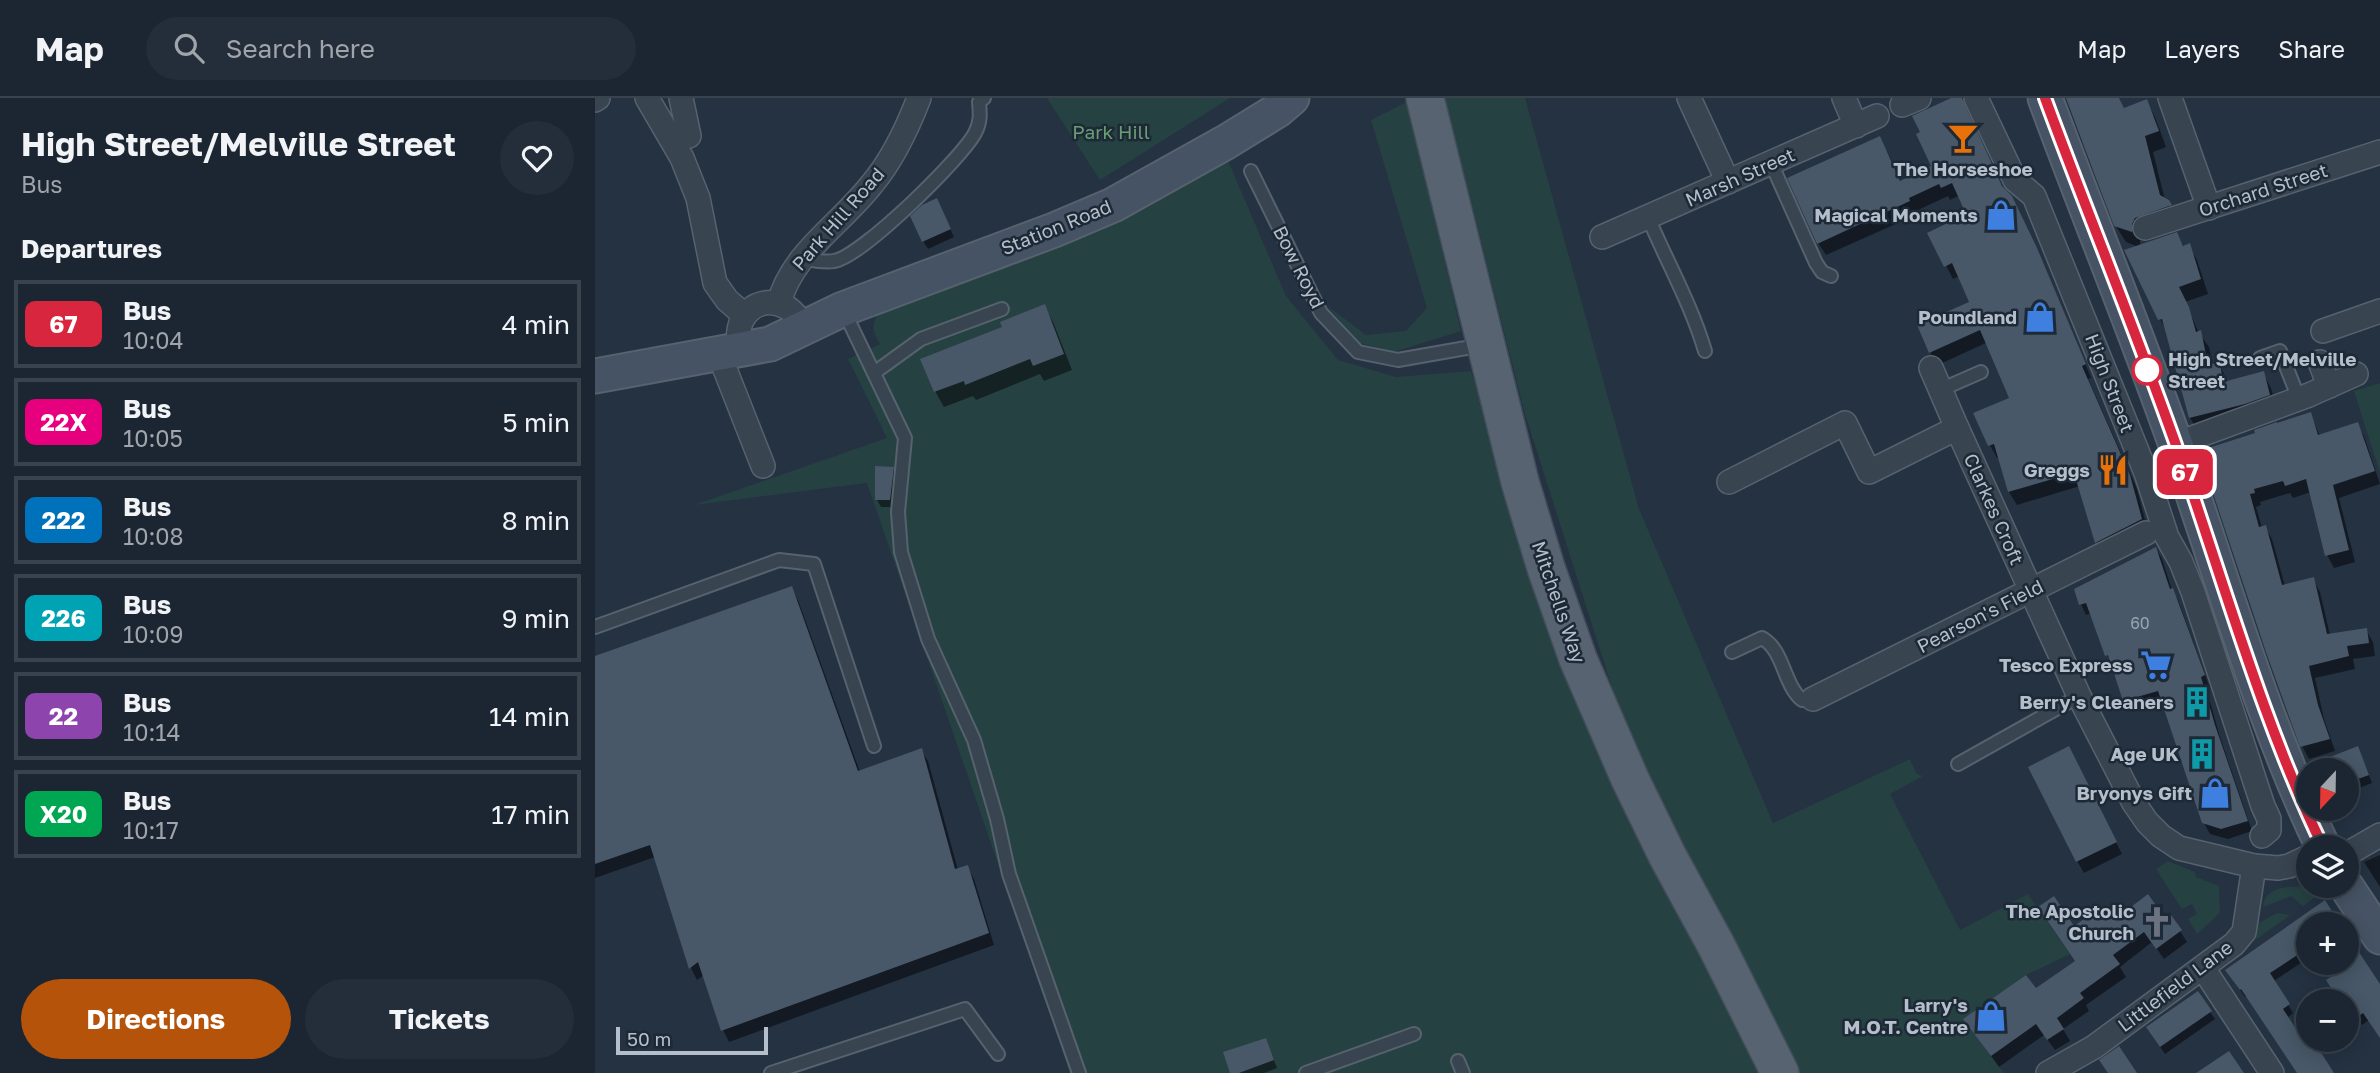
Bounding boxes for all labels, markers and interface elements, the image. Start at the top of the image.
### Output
search box [146,17,636,80]
text: Map [35,29,104,68]
icon: search [170,29,208,67]
text: Search here [226,33,375,64]
text: Map [2077,34,2126,63]
text: Layers [2164,34,2240,63]
text: Share [2278,34,2345,63]
park label: Park Hill [1072,120,1150,143]
button: heart [500,121,574,195]
bar icon: The Horseshoe [1946,121,1980,155]
text: High Street/Melville Street [21,124,456,163]
street label: Marsh Street [1682,142,1798,211]
place label: The Horseshoe [1893,157,2033,180]
street label: Orchard Street [2196,158,2330,221]
street label: Park Hill Road [787,162,889,275]
text: Bus [21,170,63,198]
street label: Station Road [997,194,1114,259]
shop icon: Magical Moments [1984,198,2018,232]
place label: Magical Moments [1814,203,1978,226]
street label: Bow Royd [1269,222,1330,312]
text: Departures [21,233,162,264]
text: Bus [123,295,171,326]
shop icon: Poundland [2023,300,2057,334]
place label: Poundland [1918,305,2017,328]
text: 67 [49,309,78,338]
text: 4 min [502,309,570,340]
text: 10:04 [123,326,184,354]
street label: High Street [2081,330,2140,435]
place label: High Street/Melville Street [2168,347,2356,392]
marker: High Street/Melville Street [2132,355,2162,385]
text: Bus [123,393,171,424]
text: 22X [40,407,87,436]
text: 5 min [502,407,570,438]
text: 10:05 [123,424,183,452]
line badge: 67 [2153,449,2217,495]
street label: Clarkes Croft [1960,450,2029,568]
restaurant icon: Greggs [2096,453,2130,487]
text: 67 [2171,457,2199,486]
place label: Greggs [2024,458,2090,481]
text: Bus [123,491,171,522]
text: 222 [42,505,85,534]
text: 8 min [502,505,570,536]
text: 10:08 [123,522,184,550]
street label: Mitchells Way [1528,538,1591,666]
street label: Pearson's Field [1913,574,2047,657]
text: Bus [123,589,171,620]
text: 226 [41,603,86,632]
text: 9 min [502,603,570,634]
house number: 60 [2130,613,2150,633]
text: 10:09 [123,620,184,648]
supermarket icon: Tesco Express [2139,648,2173,682]
place label: Tesco Express [1999,653,2133,676]
building icon: Berry's Cleaners [2180,685,2214,719]
text: Bus [123,687,171,718]
place label: Berry's Cleaners [2019,690,2174,713]
text: 22 [49,701,78,730]
text: 14 min [489,701,570,732]
text: 10:14 [123,718,181,746]
building icon: Age UK [2185,737,2219,771]
place label: Age UK [2110,742,2179,765]
north arrow [2296,758,2359,821]
map controls [2296,758,2359,1052]
shop icon: Bryonys Gift [2198,776,2232,810]
place label: Bryonys Gift [2076,781,2192,804]
text: Bus [123,785,171,816]
text: X20 [40,799,87,828]
text: 17 min [491,799,570,830]
text: 10:17 [123,816,179,844]
button: layers [2296,835,2359,898]
place label: The Apostolic Church [2006,899,2134,944]
church icon: The Apostolic Church [2140,905,2174,939]
button: + [2296,912,2359,975]
street label: Littlefield Lane [2113,935,2237,1036]
button: Directions [21,979,291,1059]
button: Tickets [305,979,574,1059]
button: − [2296,989,2359,1052]
place label: Larry's M.O.T. Centre [1843,993,1968,1038]
shop icon: Larry's M.O.T. Centre [1974,999,2008,1033]
scale bar [616,1024,768,1056]
text: 50 m [627,1027,671,1050]

